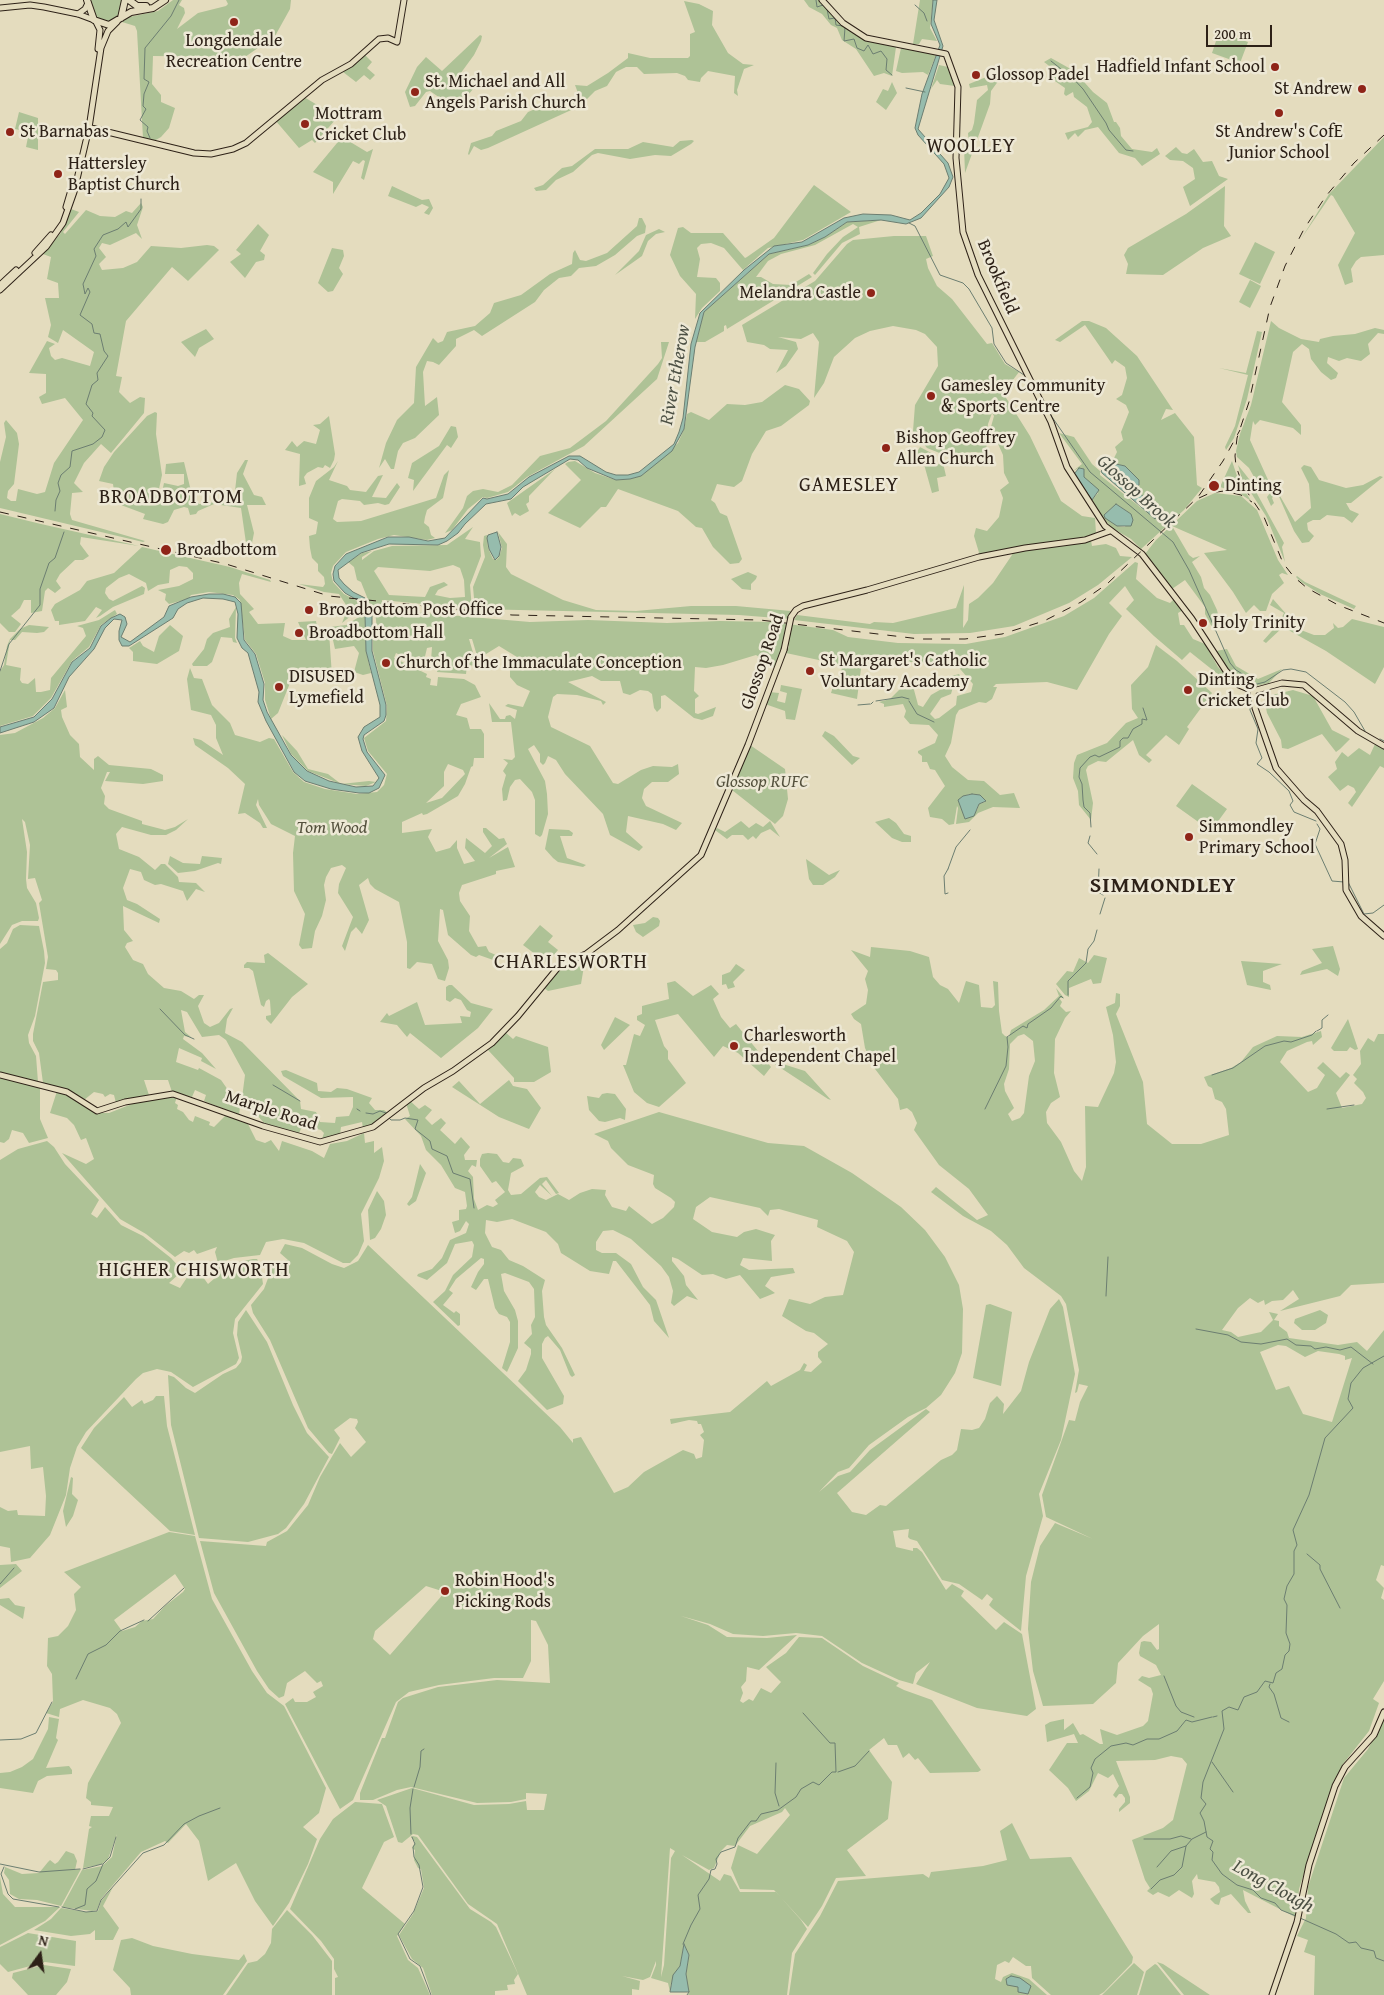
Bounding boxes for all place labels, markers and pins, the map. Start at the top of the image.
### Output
marker: Longdendale Recreation Centre [228,16,240,28]
place label: Longdendale Recreation Centre [166,30,302,72]
place label: Hadfield Infant School [1097,56,1265,78]
marker: Hadfield Infant School [1269,61,1281,73]
place label: Glossop Padel [986,64,1089,86]
marker: Glossop Padel [970,69,982,81]
place label: St. Michael and All Angels Parish Church [425,71,586,114]
place label: St Andrew [1274,78,1352,100]
marker: St Andrew [1356,83,1368,95]
marker: St. Michael and All Angels Parish Church [409,86,421,98]
place label: Mottram Cricket Club [315,103,406,146]
marker: St Andrew's CofE Junior School [1273,107,1285,119]
marker: Mottram Cricket Club [299,118,311,130]
place label: St Barnabas [20,121,109,143]
place label: St Andrew's CofE Junior School [1215,121,1343,163]
marker: St Barnabas [4,126,16,138]
place label: Hattersley Baptist Church [68,153,180,195]
marker: Hattersley Baptist Church [52,168,64,180]
place label: Melandra Castle [740,282,861,304]
marker: Melandra Castle [865,287,877,299]
place label: Gamesley Community & Sports Centre [941,375,1105,418]
marker: Gamesley Community & Sports Centre [925,390,937,402]
place label: Bishop Geoffrey Allen Church [896,427,1016,469]
marker: Bishop Geoffrey Allen Church [880,442,892,454]
place label: Dinting [1225,475,1282,497]
marker: Dinting [1207,479,1221,493]
place label: Broadbottom [177,539,277,561]
marker: Broadbottom [159,543,173,557]
place label: Broadbottom Post Office [319,599,503,621]
marker: Broadbottom Post Office [303,604,315,616]
place label: Holy Trinity [1213,612,1305,634]
marker: Holy Trinity [1197,617,1209,629]
place label: Broadbottom Hall [309,622,443,644]
marker: Broadbottom Hall [293,627,305,639]
place label: St Margaret's Catholic Voluntary Academy [820,650,987,692]
place label: Church of the Immaculate Conception [396,652,682,674]
marker: Church of the Immaculate Conception [380,657,392,669]
marker: St Margaret's Catholic Voluntary Academy [804,665,816,677]
place label: DISUSED Lymefield [289,666,364,709]
place label: Dinting Cricket Club [1198,669,1289,712]
marker: DISUSED Lymefield [273,681,285,693]
marker: Dinting Cricket Club [1182,684,1194,696]
place label: Simmondley Primary School [1199,816,1315,859]
marker: Simmondley Primary School [1183,831,1195,843]
place label: Charlesworth Independent Chapel [744,1025,896,1068]
marker: Charlesworth Independent Chapel [728,1040,740,1052]
place label: Robin Hood's Picking Rods [455,1570,555,1612]
marker: Robin Hood's Picking Rods [439,1585,451,1597]

